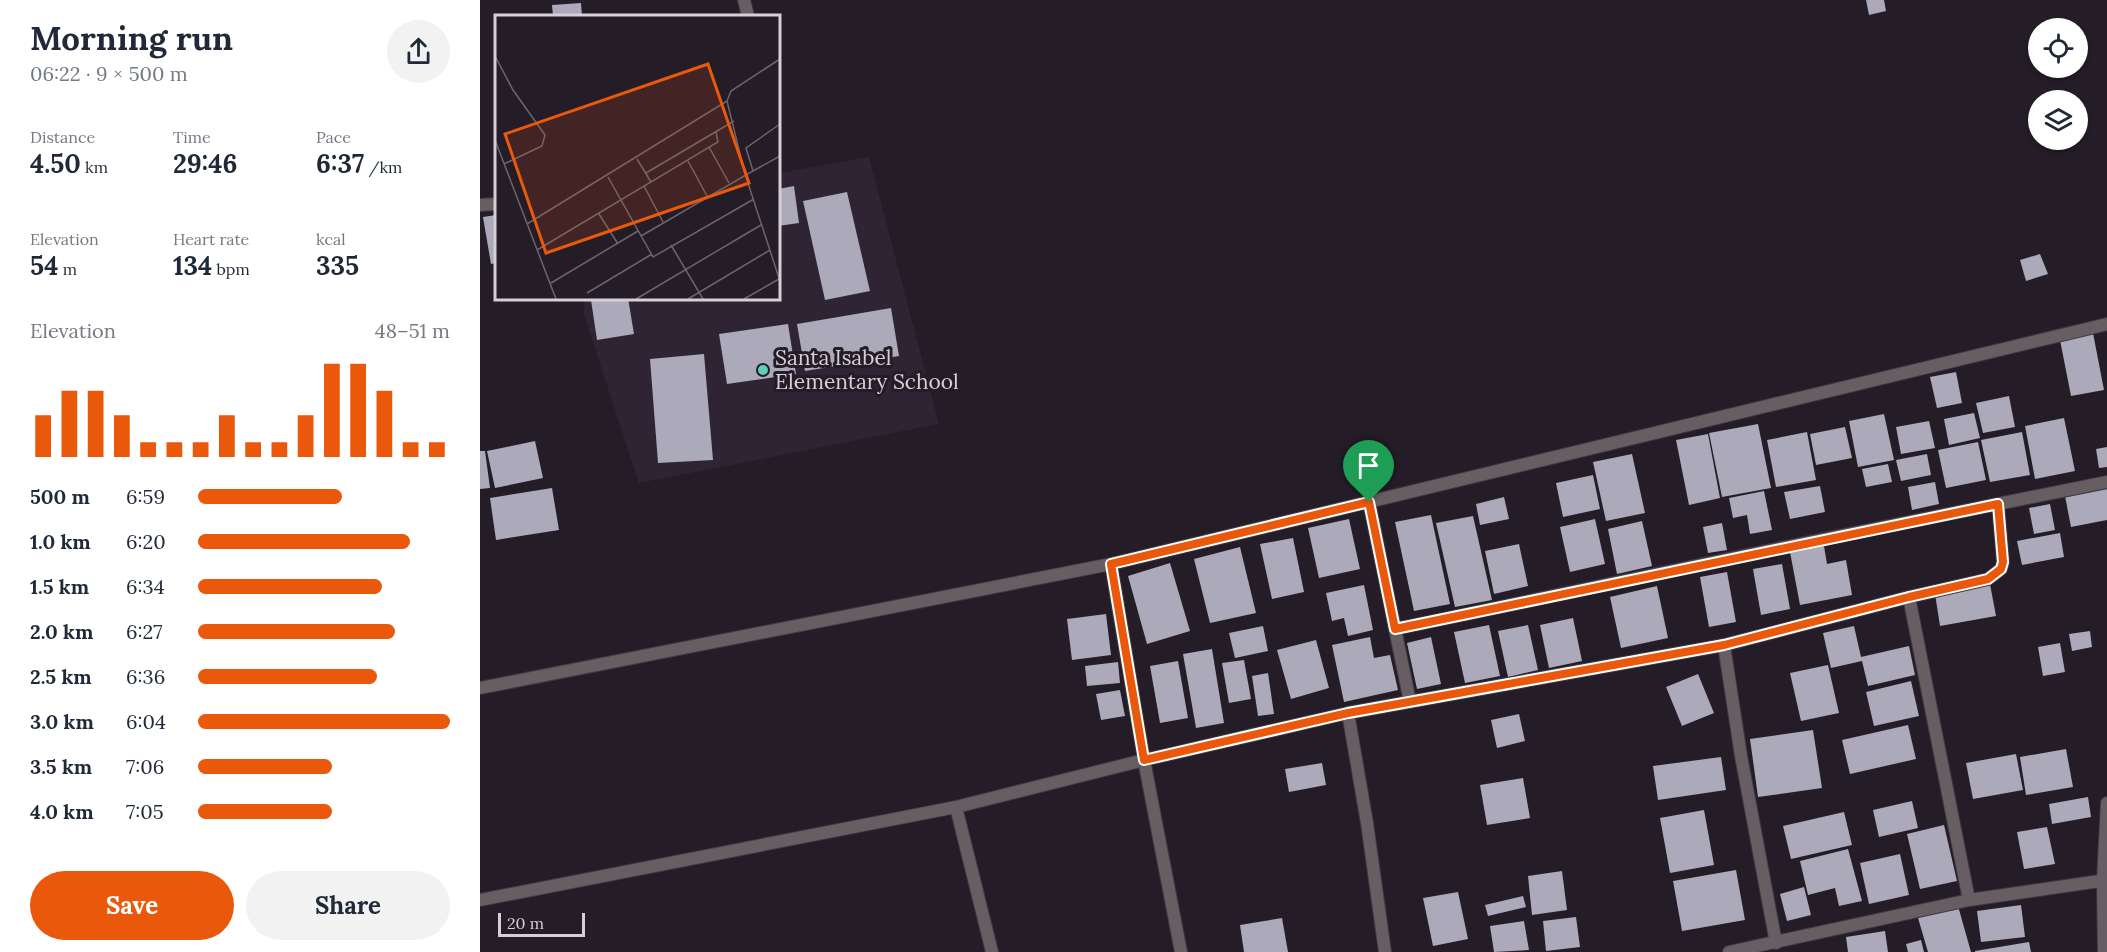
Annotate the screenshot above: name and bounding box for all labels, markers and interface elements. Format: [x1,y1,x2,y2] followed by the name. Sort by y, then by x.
[495,15,780,300] inset map
[30,17,233,59] text: Morning run
[2028,18,2088,150] map controls
[2028,18,2088,78] button: locate
[387,20,450,83] button: share
[30,61,188,86] text: 06:22 · 9 × 500 m
[2028,90,2088,150] button: layers
[30,127,95,147] text: Distance
[173,127,211,147] text: Time
[316,127,351,147] text: Pace
[30,147,81,180] text: 4.50
[173,147,238,180] text: 29:46
[316,147,364,180] text: 6:37
[81,157,108,177] text: km
[364,157,402,177] text: /km
[30,229,99,249] text: Elevation
[173,229,249,249] text: Heart rate
[316,229,346,249] text: kcal
[30,249,59,282] text: 54
[173,249,212,282] text: 134
[316,249,359,282] text: 335
[59,259,77,279] text: m
[212,259,250,279] text: bpm
[30,318,116,343] text: Elevation
[375,318,450,343] text: 48–51 m
[775,344,959,395] place label: Santa Isabel Elementary School
[756,363,770,377] marker: Santa Isabel Elementary School
[1343,440,1394,502] pin
[1352,449,1385,482] icon: arrive
[30,484,90,509] text: 500 m
[126,484,165,509] text: 6:59
[30,529,91,554] text: 1.0 km
[126,529,166,554] text: 6:20
[30,574,89,599] text: 1.5 km
[126,574,165,599] text: 6:34
[30,619,93,644] text: 2.0 km
[126,619,163,644] text: 6:27
[30,664,92,689] text: 2.5 km
[126,664,165,689] text: 6:36
[30,709,94,734] text: 3.0 km
[126,709,166,734] text: 6:04
[30,754,92,779] text: 3.5 km
[126,754,164,779] text: 7:06
[30,799,94,824] text: 4.0 km
[126,799,164,824] text: 7:05
[30,871,234,940] button: Save
[246,871,450,940] button: Share
[498,910,585,938] scale bar
[507,913,544,933] text: 20 m

